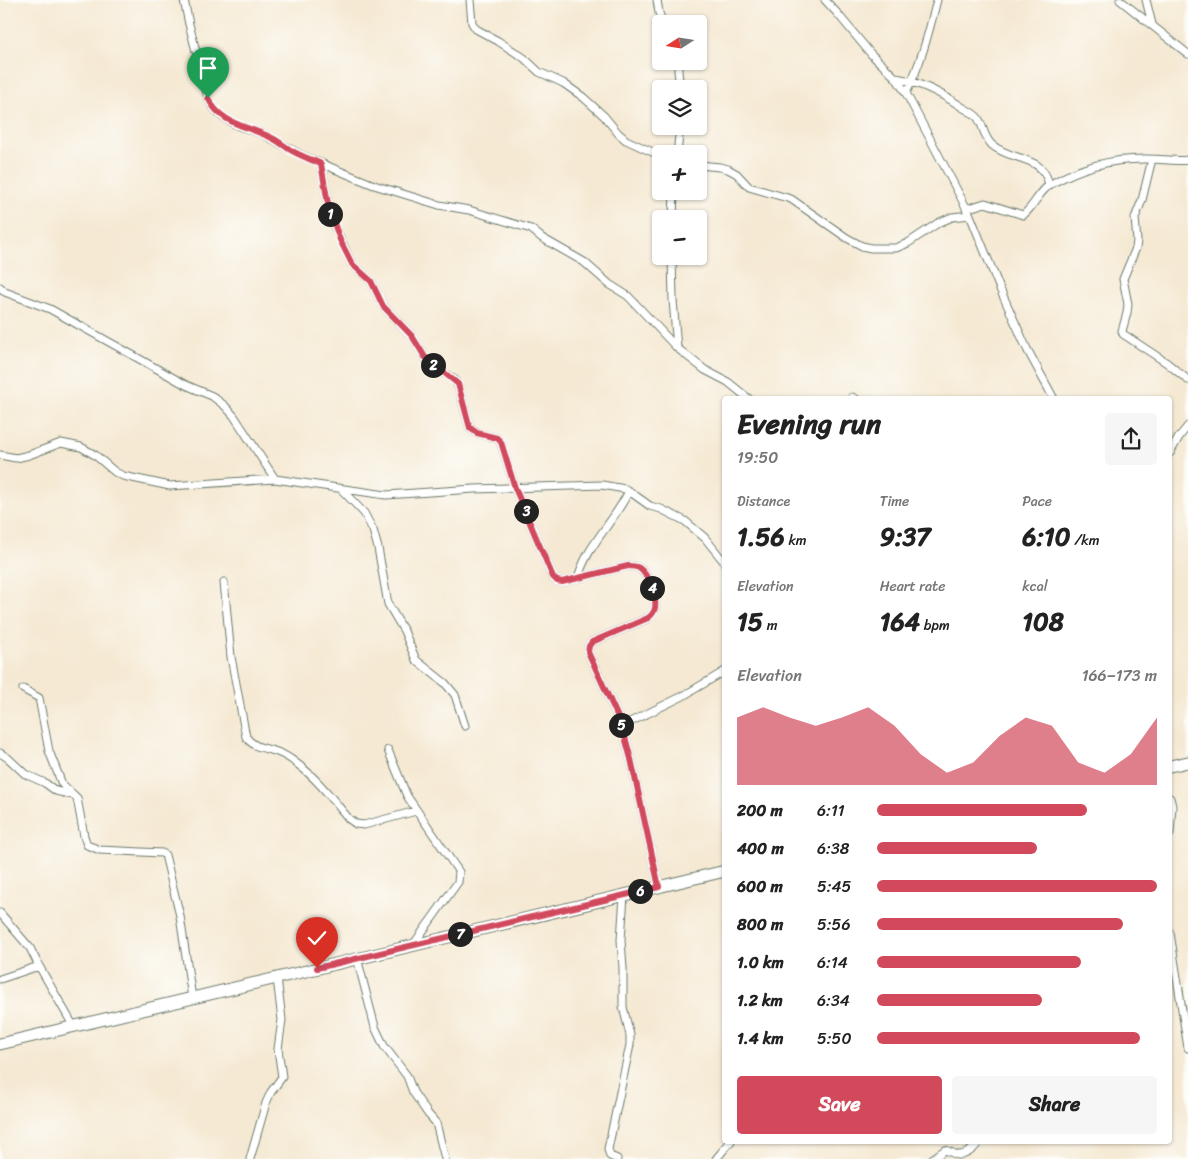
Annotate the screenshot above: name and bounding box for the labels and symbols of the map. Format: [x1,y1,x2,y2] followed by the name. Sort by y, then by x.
[652,15,708,70] north arrow
[187,47,229,98] pin
[318,202,342,226] pin: 1
[420,352,446,378] pin: 2
[514,498,538,524] pin: 3
[640,576,664,600] pin: 4
[608,712,634,738] pin: 5
[628,878,652,904] pin: 6
[296,917,338,968] pin
[448,922,472,946] pin: 7

